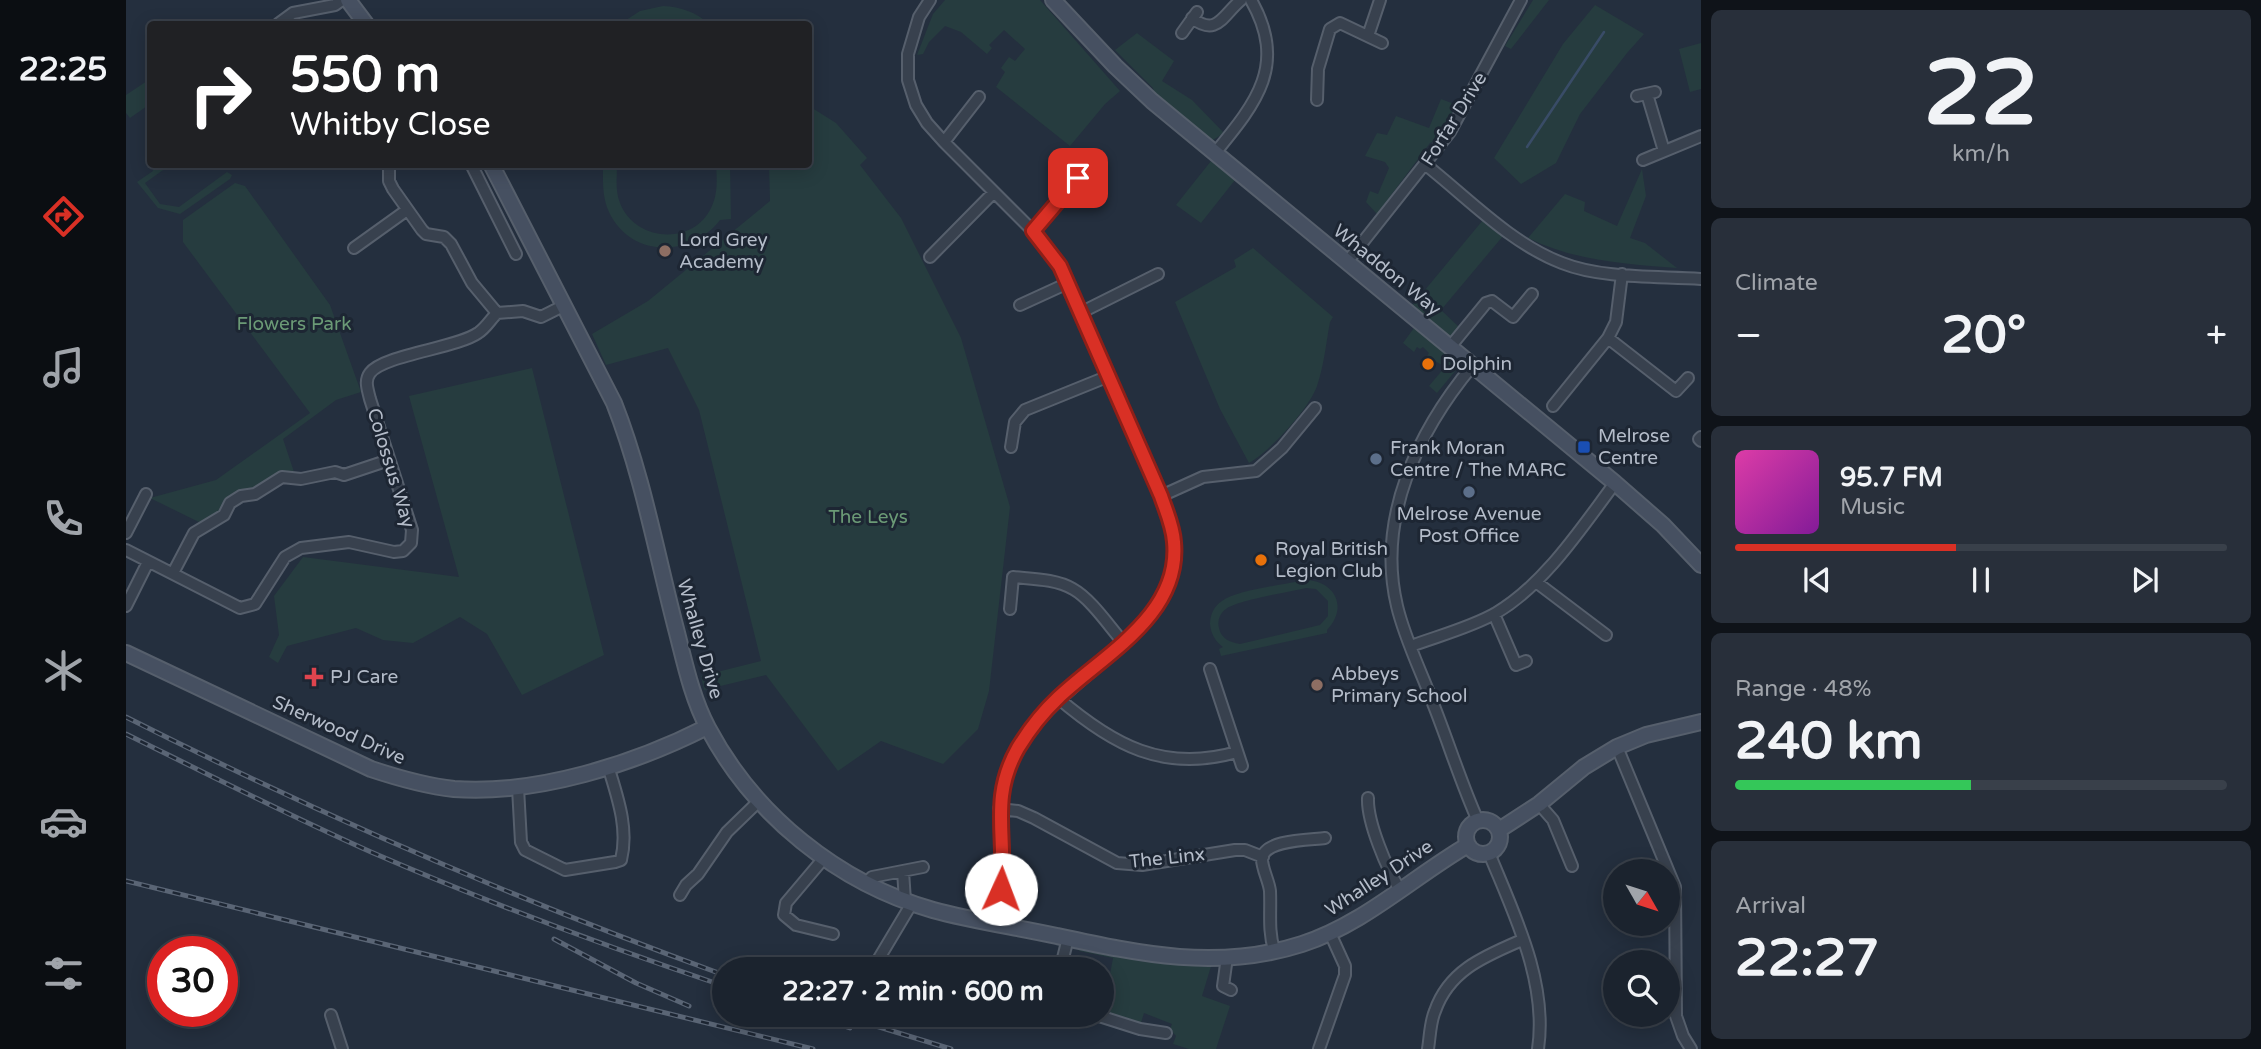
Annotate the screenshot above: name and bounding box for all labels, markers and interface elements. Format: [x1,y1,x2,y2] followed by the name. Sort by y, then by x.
[1924,39,2038,149] text: 22
[290,46,440,105] text: 550 m
[175,49,266,140] icon: right
[19,51,107,89] text: 22:25
[1417,68,1491,170] street label: Forfar Drive
[290,106,491,144] text: Whitby Close
[1952,140,2010,168] text: km/h
[1048,148,1108,208] pin
[1059,159,1097,197] icon: arrive
[39,192,88,241] icon: directions
[1329,220,1445,320] street label: Whaddon Way
[679,229,768,273] place label: Lord Grey Academy
[657,243,673,259] marker: Lord Grey Academy
[1735,269,1818,297] text: Climate
[1941,304,2026,367] text: 20°
[236,313,352,335] park label: Flowers Park
[1735,313,1762,359] text: −
[2206,313,2227,359] text: +
[39,343,88,392] icon: music
[1442,353,1512,375] place label: Dolphin
[1420,356,1436,372] marker: Dolphin
[362,406,420,530] street label: Colossus Way
[1598,425,1670,469] place label: Melrose Centre
[1390,437,1566,481] place label: Frank Moran Centre / The MARC
[1576,439,1592,455] marker: Melrose Centre
[1368,451,1384,467] marker: Frank Moran Centre / The MARC
[1840,462,1943,493] text: 95.7 FM
[1461,484,1477,500] marker: Melrose Avenue Post Office
[1840,493,1905,521] text: Music
[39,494,88,543] icon: phone
[1397,503,1541,547] place label: Melrose Avenue Post Office
[828,506,908,528] park label: The Leys
[1275,538,1388,582] place label: Royal British Legion Club
[1253,552,1269,568] marker: Royal British Legion Club
[1798,561,1836,599] icon: previous
[1962,561,2000,599] icon: pause
[2126,561,2164,599] icon: next
[672,577,728,701] street label: Whalley Drive
[39,646,88,695] icon: climate
[1331,663,1467,707] place label: Abbeys Primary School
[330,666,398,688] place label: PJ Care
[304,667,324,687] marker: PJ Care
[1735,675,1871,703] text: Range · 48%
[1309,677,1325,693] marker: Abbeys Primary School
[269,691,409,769] street label: Sherwood Drive
[1735,710,1923,773] text: 240 km
[39,797,88,846] icon: car
[1321,835,1437,921] street label: Whalley Drive
[1128,843,1206,873] street label: The Linx
[964,852,1038,926] position arrow
[1603,859,1680,936] north arrow
[1603,859,1680,1027] map controls
[1735,892,1806,920] text: Arrival
[1735,927,1879,990] text: 22:27
[147,936,238,1027] speed limit sign: 30
[39,949,88,998] icon: filters
[1603,950,1680,1027] button: search
[782,976,1044,1007] text: 22:27 · 2 min · 600 m

